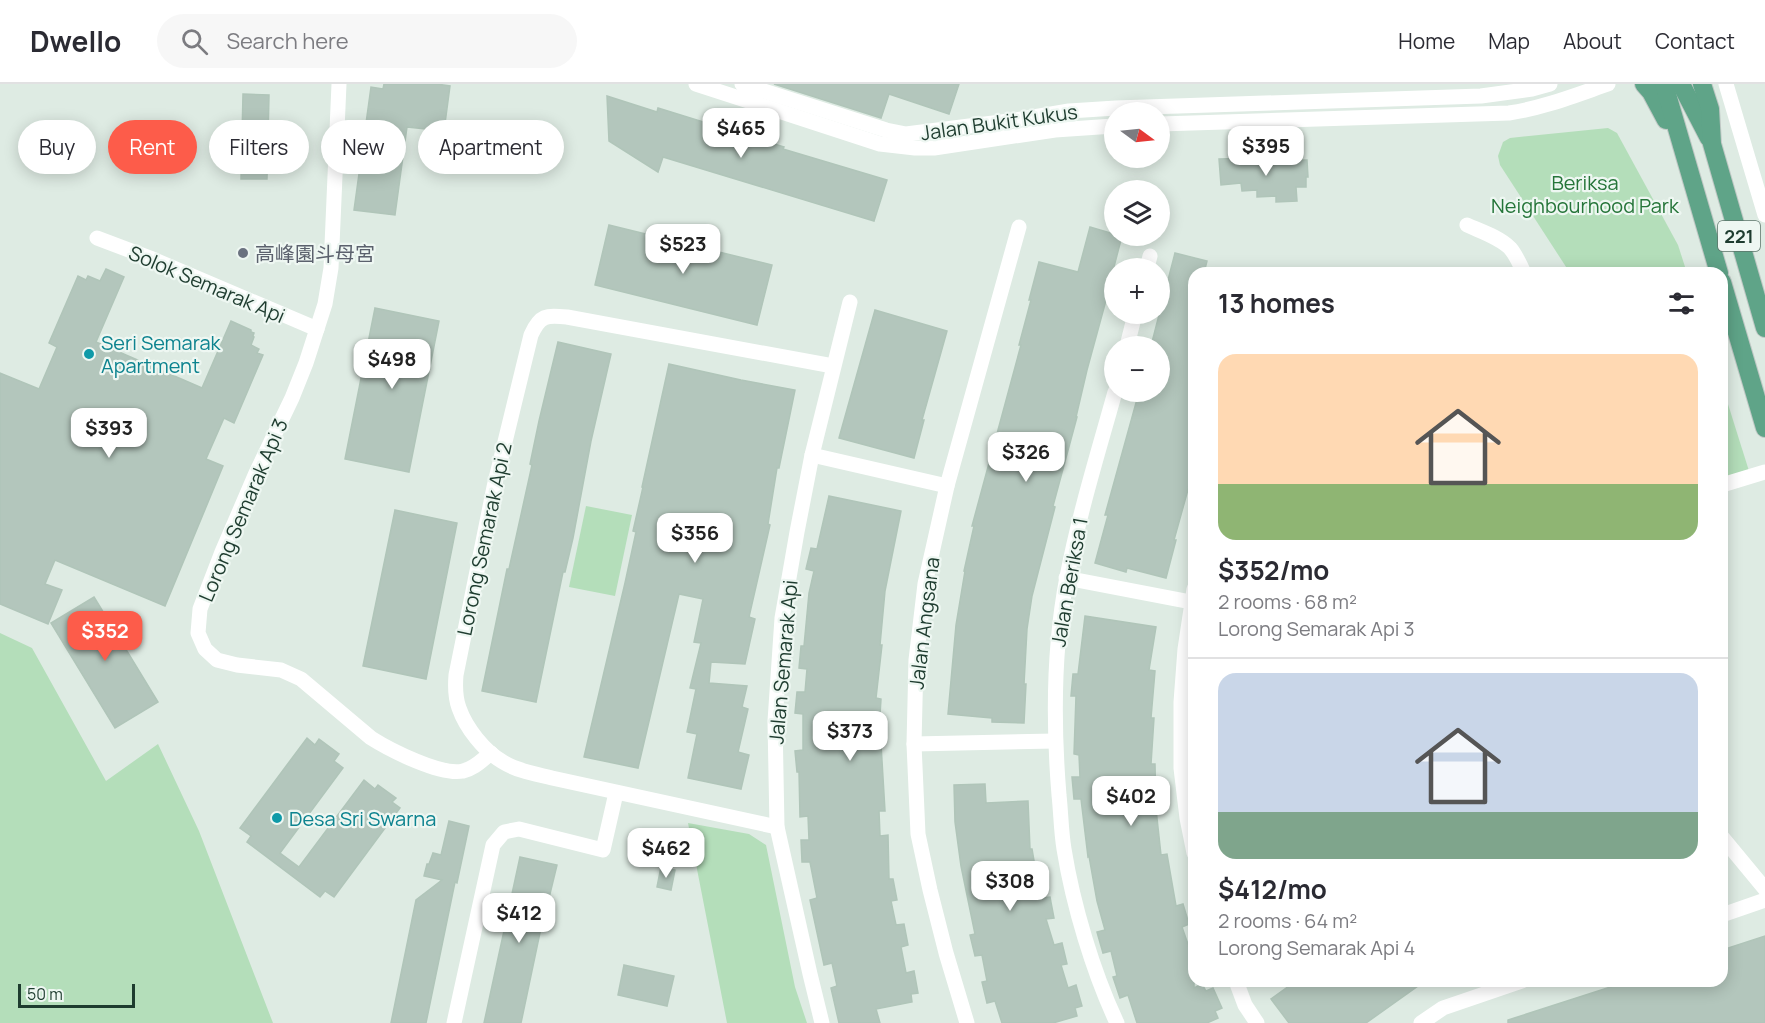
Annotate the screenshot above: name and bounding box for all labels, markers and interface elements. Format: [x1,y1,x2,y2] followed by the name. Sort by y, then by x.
[157,14,577,68] search box
[30,22,121,60] text: Dwello
[178,25,211,58] icon: search
[226,26,349,56] text: Search here
[1398,27,1455,55] text: Home
[1488,27,1530,55] text: Map
[1563,27,1622,55] text: About
[1655,27,1735,55] text: Contact
[919,98,1079,146] street label: Jalan Bukit Kukus
[1104,102,1170,168] north arrow
[1104,102,1170,402] map controls
[705,108,777,159] pin: $465
[717,114,765,141] text: $465
[18,120,96,174] chip: Buy
[108,120,197,174] chip: Rent
[209,120,309,174] chip: Filters
[321,120,406,174] chip: New
[418,120,564,174] chip: Apartment
[1230,126,1302,177] pin: $395
[1242,132,1290,159] text: $395
[1491,169,1680,219] park label: Beriksa Neighbourhood Park
[1104,180,1170,246] button: layers
[1718,221,1760,251] road number: 221
[647,224,719,275] pin: $523
[659,230,707,257] text: $523
[125,239,289,329] street label: Solok Semarak Api
[255,240,375,267] place label: 高峰園斗母宮
[236,246,250,260] marker: 高峰園斗母宮
[1104,258,1170,324] button: +
[1218,285,1335,321] text: 13 homes
[1665,287,1698,320] icon: filters
[101,329,222,379] place label: Seri Semarak Apartment
[1104,336,1170,402] button: −
[356,339,428,390] pin: $498
[368,345,416,372] text: $498
[82,347,96,361] marker: Seri Semarak Apartment
[1404,393,1512,501] icon: home
[73,408,145,459] pin: $393
[85,414,133,441] text: $393
[192,414,294,606] street label: Lorong Semarak Api 3
[990,432,1062,483] pin: $326
[1002,438,1050,465] text: $326
[450,440,518,638] street label: Lorong Semarak Api 2
[659,513,731,564] pin: $356
[1044,515,1094,649] street label: Jalan Beriksa 1
[671,519,719,546] text: $356
[1218,552,1329,588] text: $352/mo
[902,555,946,691] street label: Jalan Angsana
[762,579,804,745] street label: Jalan Semarak Api
[1218,588,1357,615] text: 2 rooms · 68 m²
[69,611,141,662] pin: $352
[1218,615,1414,642] text: Lorong Semarak Api 3
[81,617,129,644] text: $352
[814,711,886,762] pin: $373
[1404,712,1512,820] icon: home
[827,717,873,744] text: $373
[1095,776,1167,827] pin: $402
[1106,782,1156,809] text: $402
[289,805,436,832] place label: Desa Sri Swarna
[270,811,284,825] marker: Desa Sri Swarna
[630,828,702,879] pin: $462
[641,834,691,861] text: $462
[974,861,1046,912] pin: $308
[985,867,1035,894] text: $308
[1218,871,1327,907] text: $412/mo
[483,893,555,944] pin: $412
[496,899,542,926] text: $412
[1218,907,1357,934] text: 2 rooms · 64 m²
[1218,934,1415,961] text: Lorong Semarak Api 4
[18,981,135,1008] scale bar
[27,983,63,1005] text: 50 m

